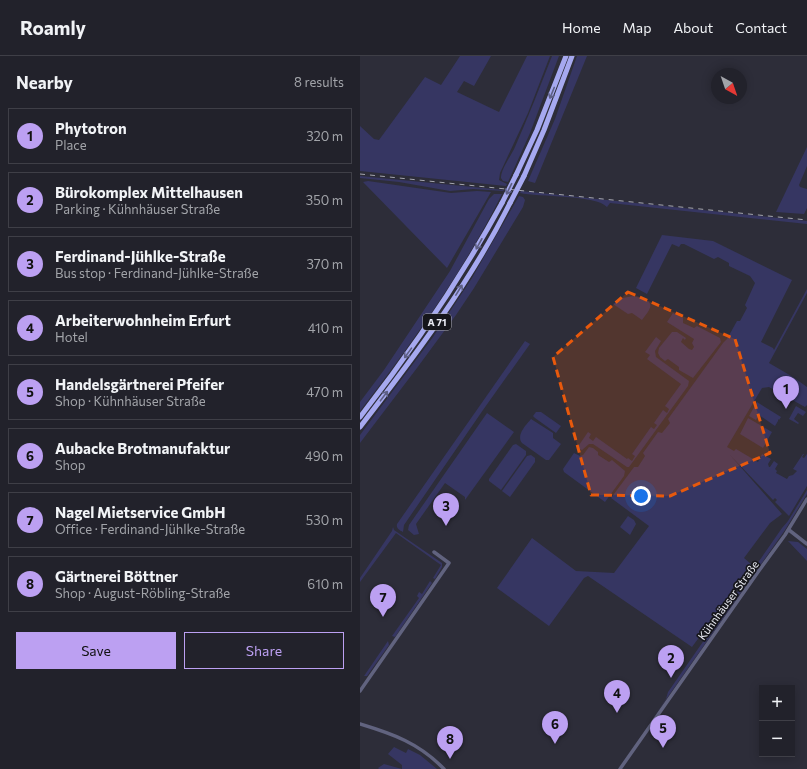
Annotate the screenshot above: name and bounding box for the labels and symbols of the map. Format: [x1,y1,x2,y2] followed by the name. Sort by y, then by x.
[711,68,747,104] north arrow
[548,86,556,98] one-way arrow
[505,183,512,195] one-way arrow
[474,238,482,250] one-way arrow
[455,284,463,296] one-way arrow
[423,314,451,330] road number: A 71
[404,348,412,359] one-way arrow
[773,376,799,409] pin: 1
[380,391,388,402] one-way arrow
[631,486,651,506] your location
[433,493,459,526] pin: 3
[695,558,761,642] street label: Kühnhäuser Straße
[370,584,396,617] pin: 7
[658,645,684,678] pin: 2
[604,680,630,713] pin: 4
[542,711,568,744] pin: 6
[650,715,676,748] pin: 5
[437,726,463,759] pin: 8

